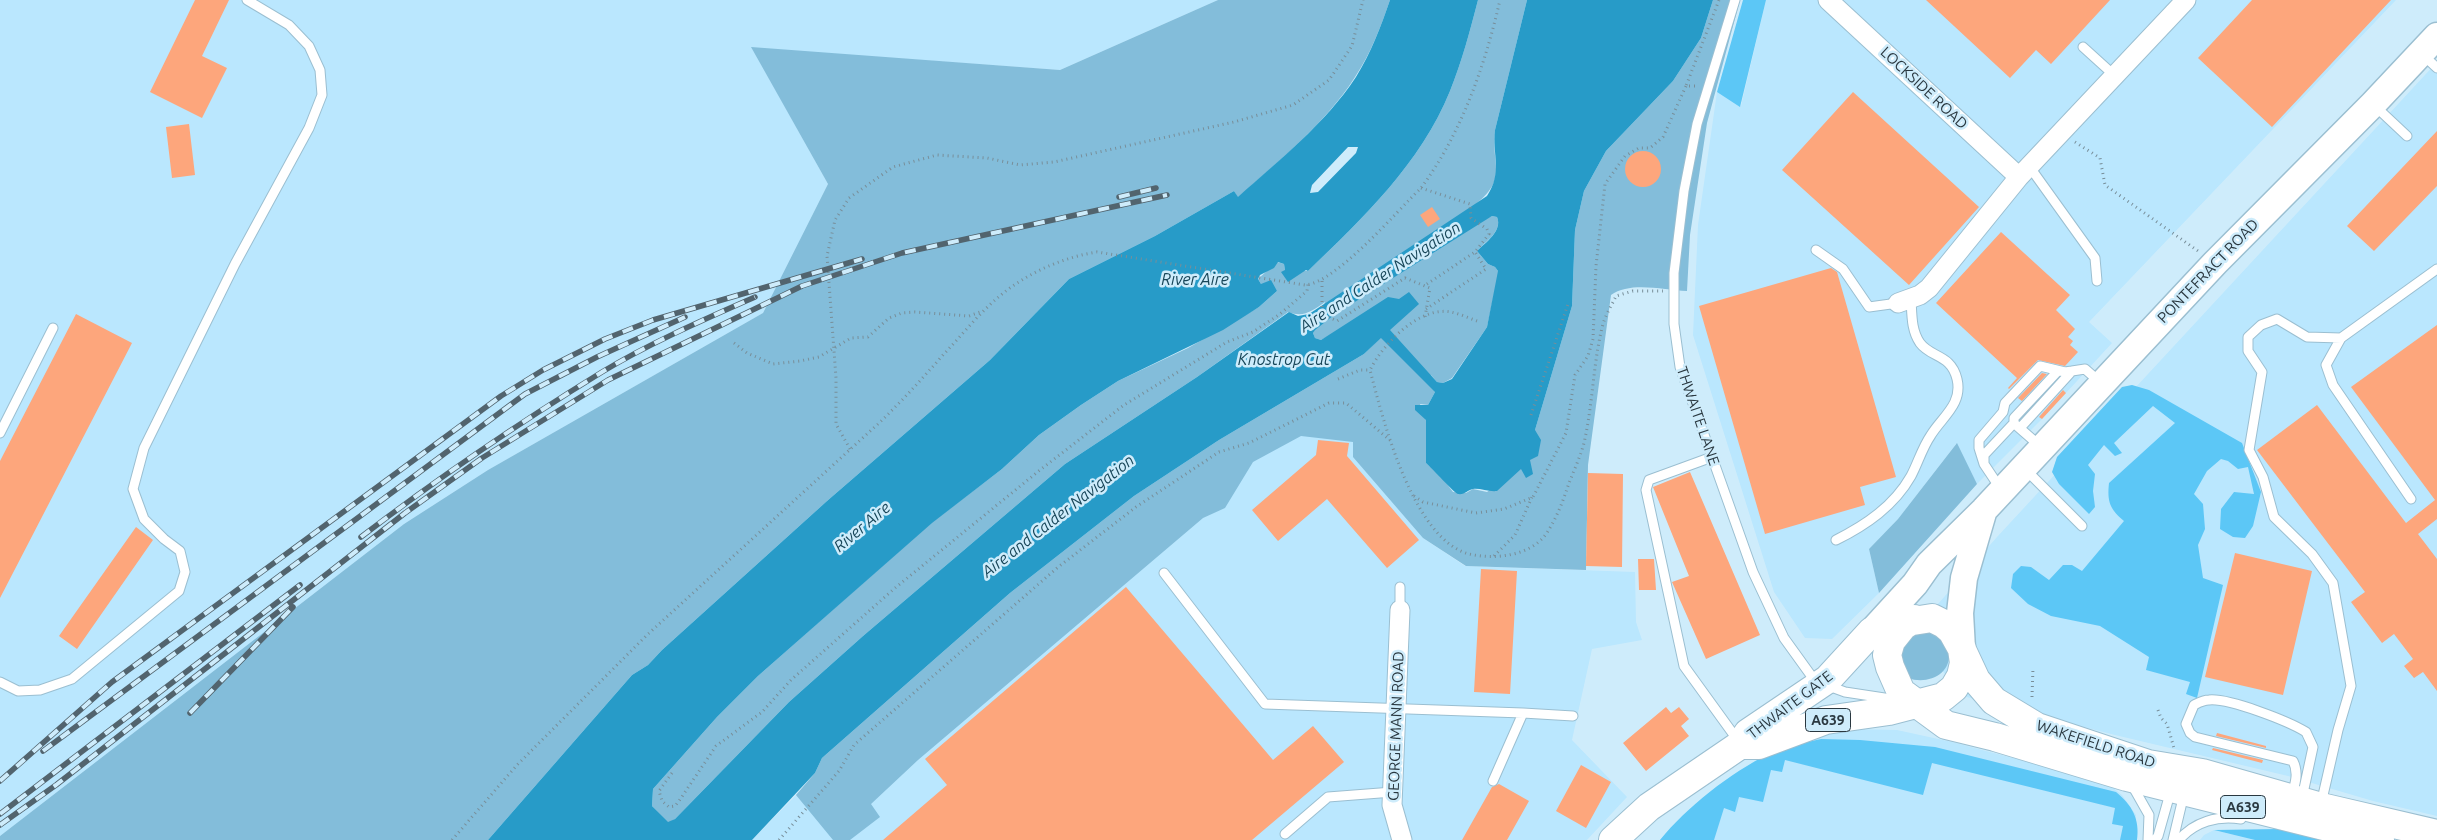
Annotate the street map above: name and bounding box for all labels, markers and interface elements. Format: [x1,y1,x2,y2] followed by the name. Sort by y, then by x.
[1877,43,1971,133] street label: LOCKSIDE ROAD
[2154,215,2262,327] street label: PONTEFRACT ROAD
[1296,218,1464,336] water label: Aire and Calder Navigation
[1161,270,1229,290] water label: River Aire
[1238,350,1330,370] water label: Knostrop Cut
[1673,364,1723,468] street label: THWAITE LANE
[978,451,1138,581] water label: Aire and Calder Navigation
[830,498,894,556] water label: River Aire
[1384,651,1408,801] street label: GEORGE MANN ROAD
[1744,667,1836,743] street label: THWAITE GATE
[1806,708,1850,732] road number: A639
[2034,716,2158,772] street label: WAKEFIELD ROAD
[2220,796,2266,819] road number: A639

